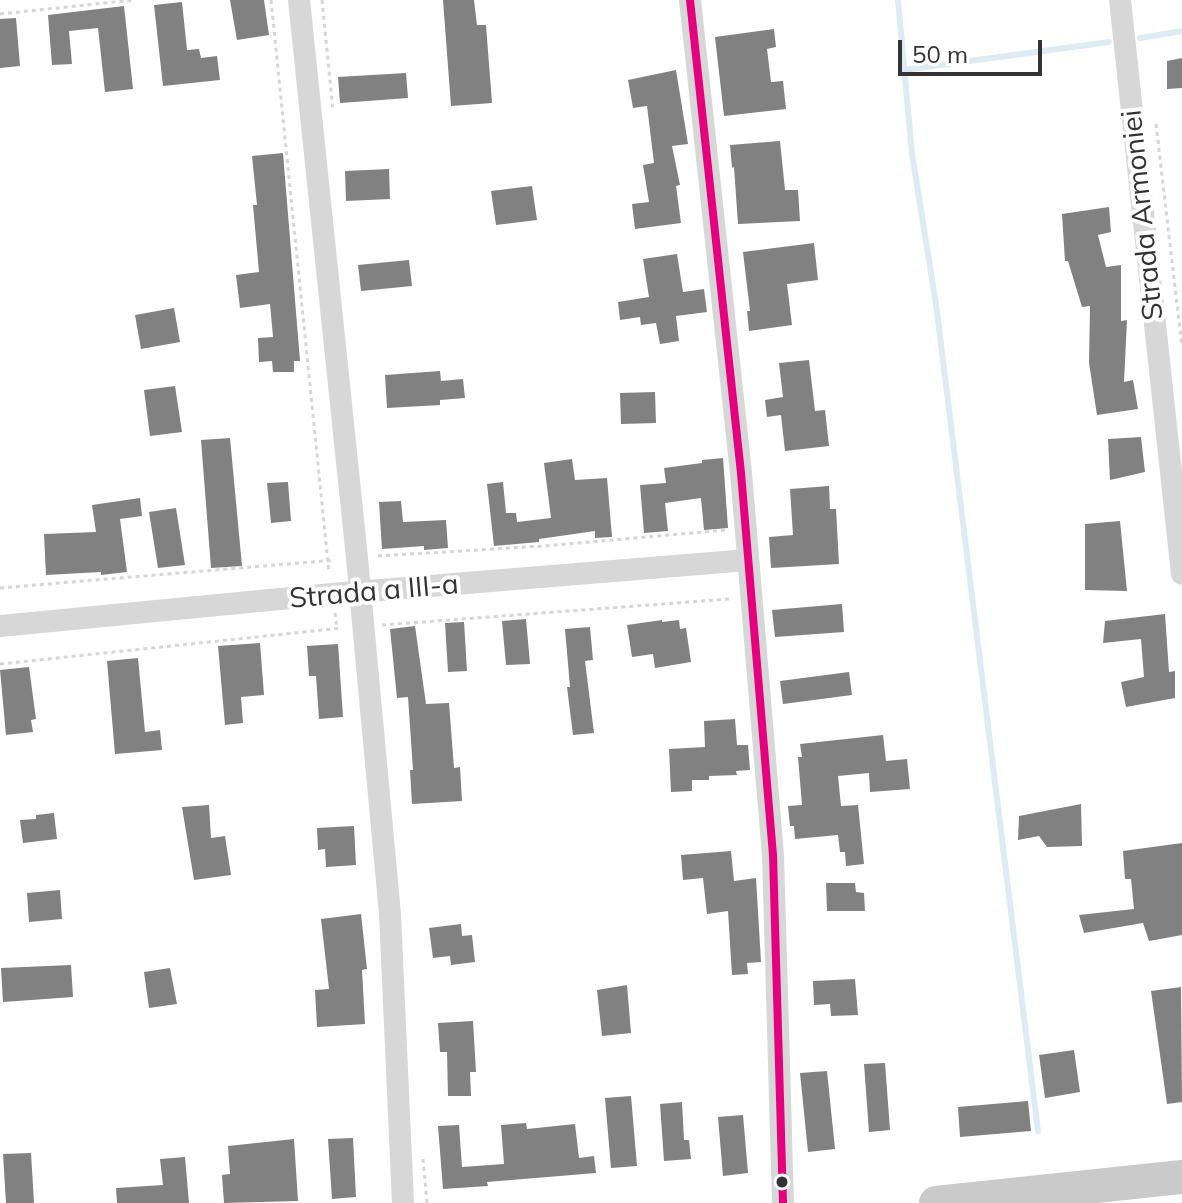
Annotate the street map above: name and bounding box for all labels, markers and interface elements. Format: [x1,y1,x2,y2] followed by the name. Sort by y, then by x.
[902,24,1046,74] scale bar
[912,39,968,69] text: 50 m
[1115,108,1171,322] street label: Strada Armoniei
[288,568,460,616] street label: Strada a III-a
[774,1174,790,1190] unlabelled marker

